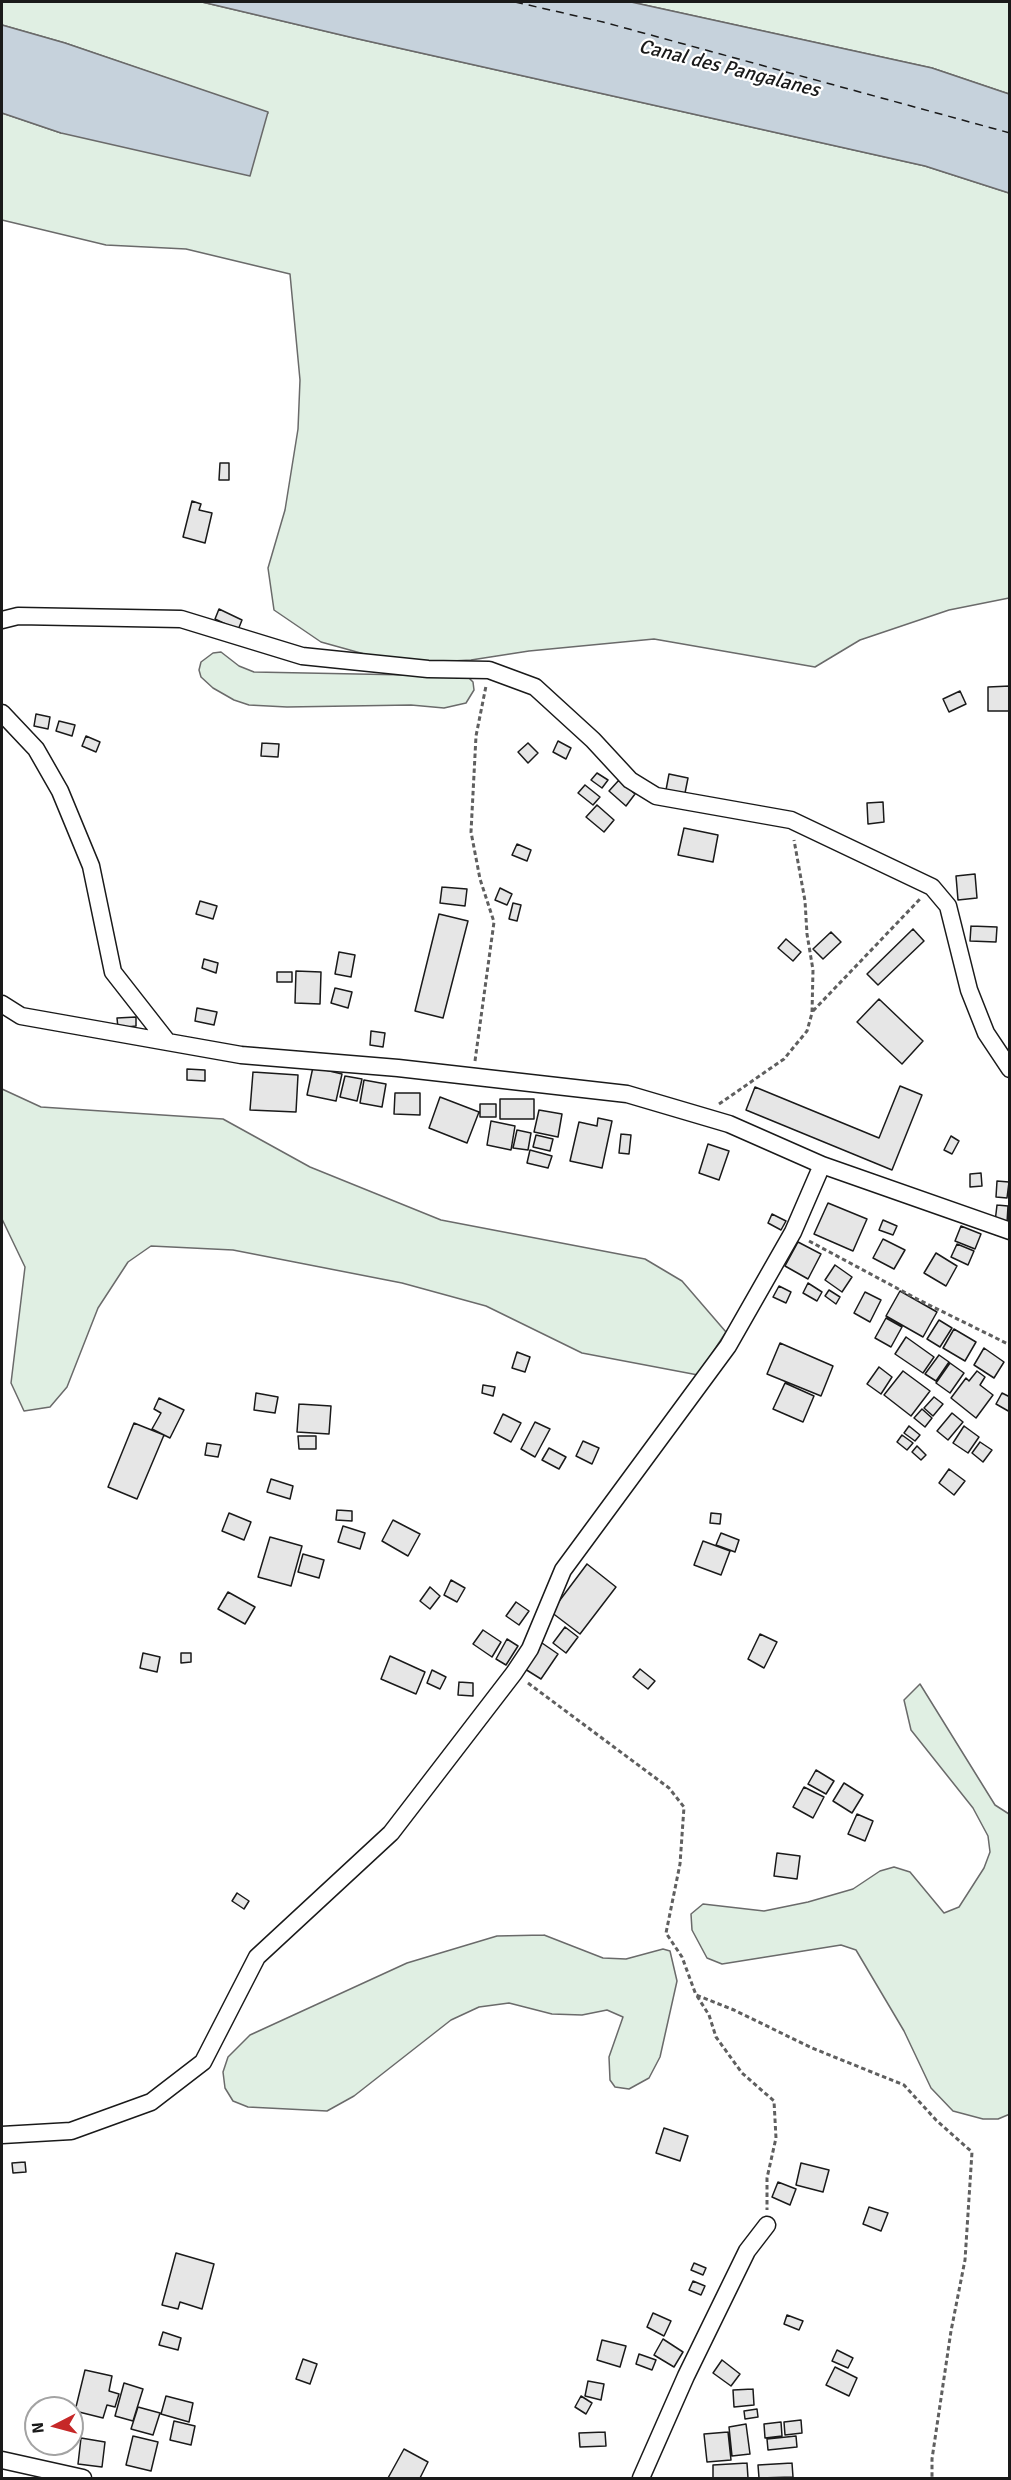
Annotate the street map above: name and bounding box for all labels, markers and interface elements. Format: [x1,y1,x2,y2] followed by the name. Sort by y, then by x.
[636,35,822,103] water label: Canal des Pangalanes
[24,2396,84,2456] north arrow
[28,2421,49,2434] text: N

